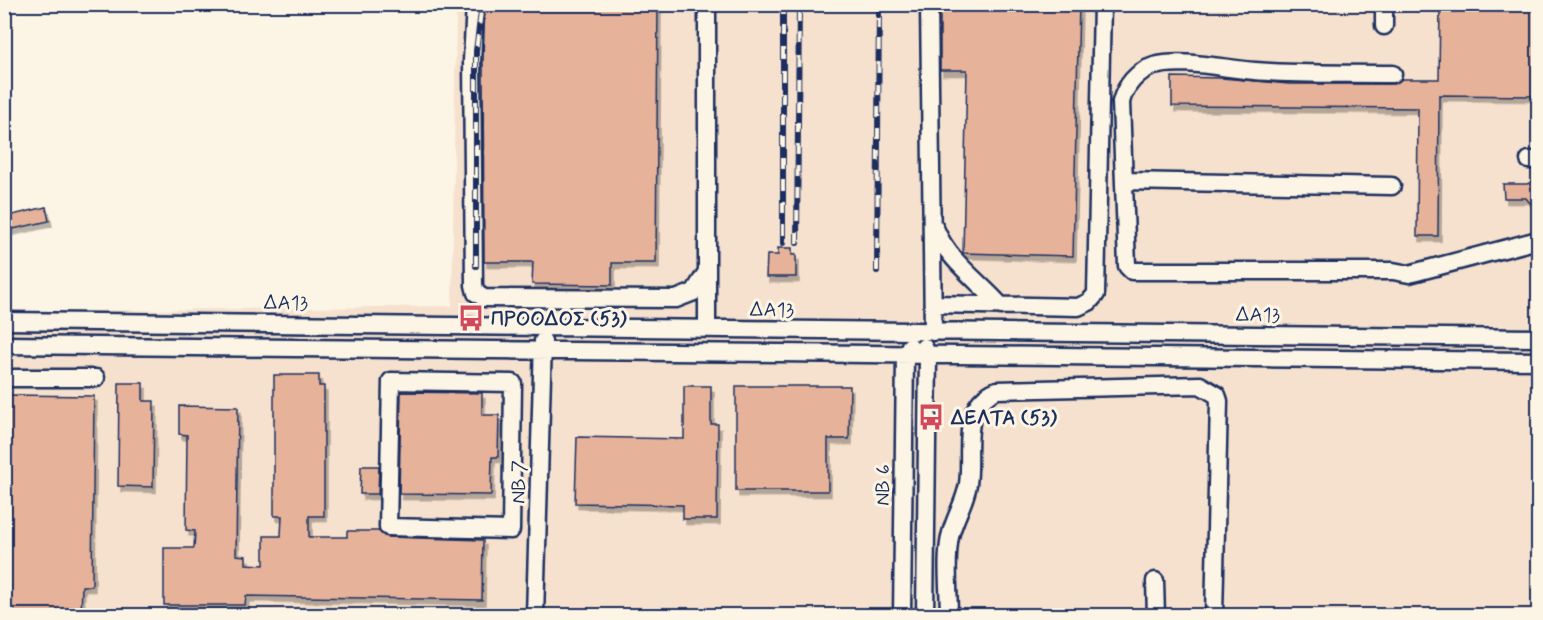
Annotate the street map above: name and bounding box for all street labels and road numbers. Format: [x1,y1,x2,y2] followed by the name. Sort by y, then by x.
[264,290,308,317] street label: ΔΑ13
[750,297,794,324] street label: ΔΑ13
[1236,302,1280,329] street label: ΔΑ13
[506,460,533,504] street label: ΝΒ 7
[870,464,897,506] street label: ΝΒ 6

